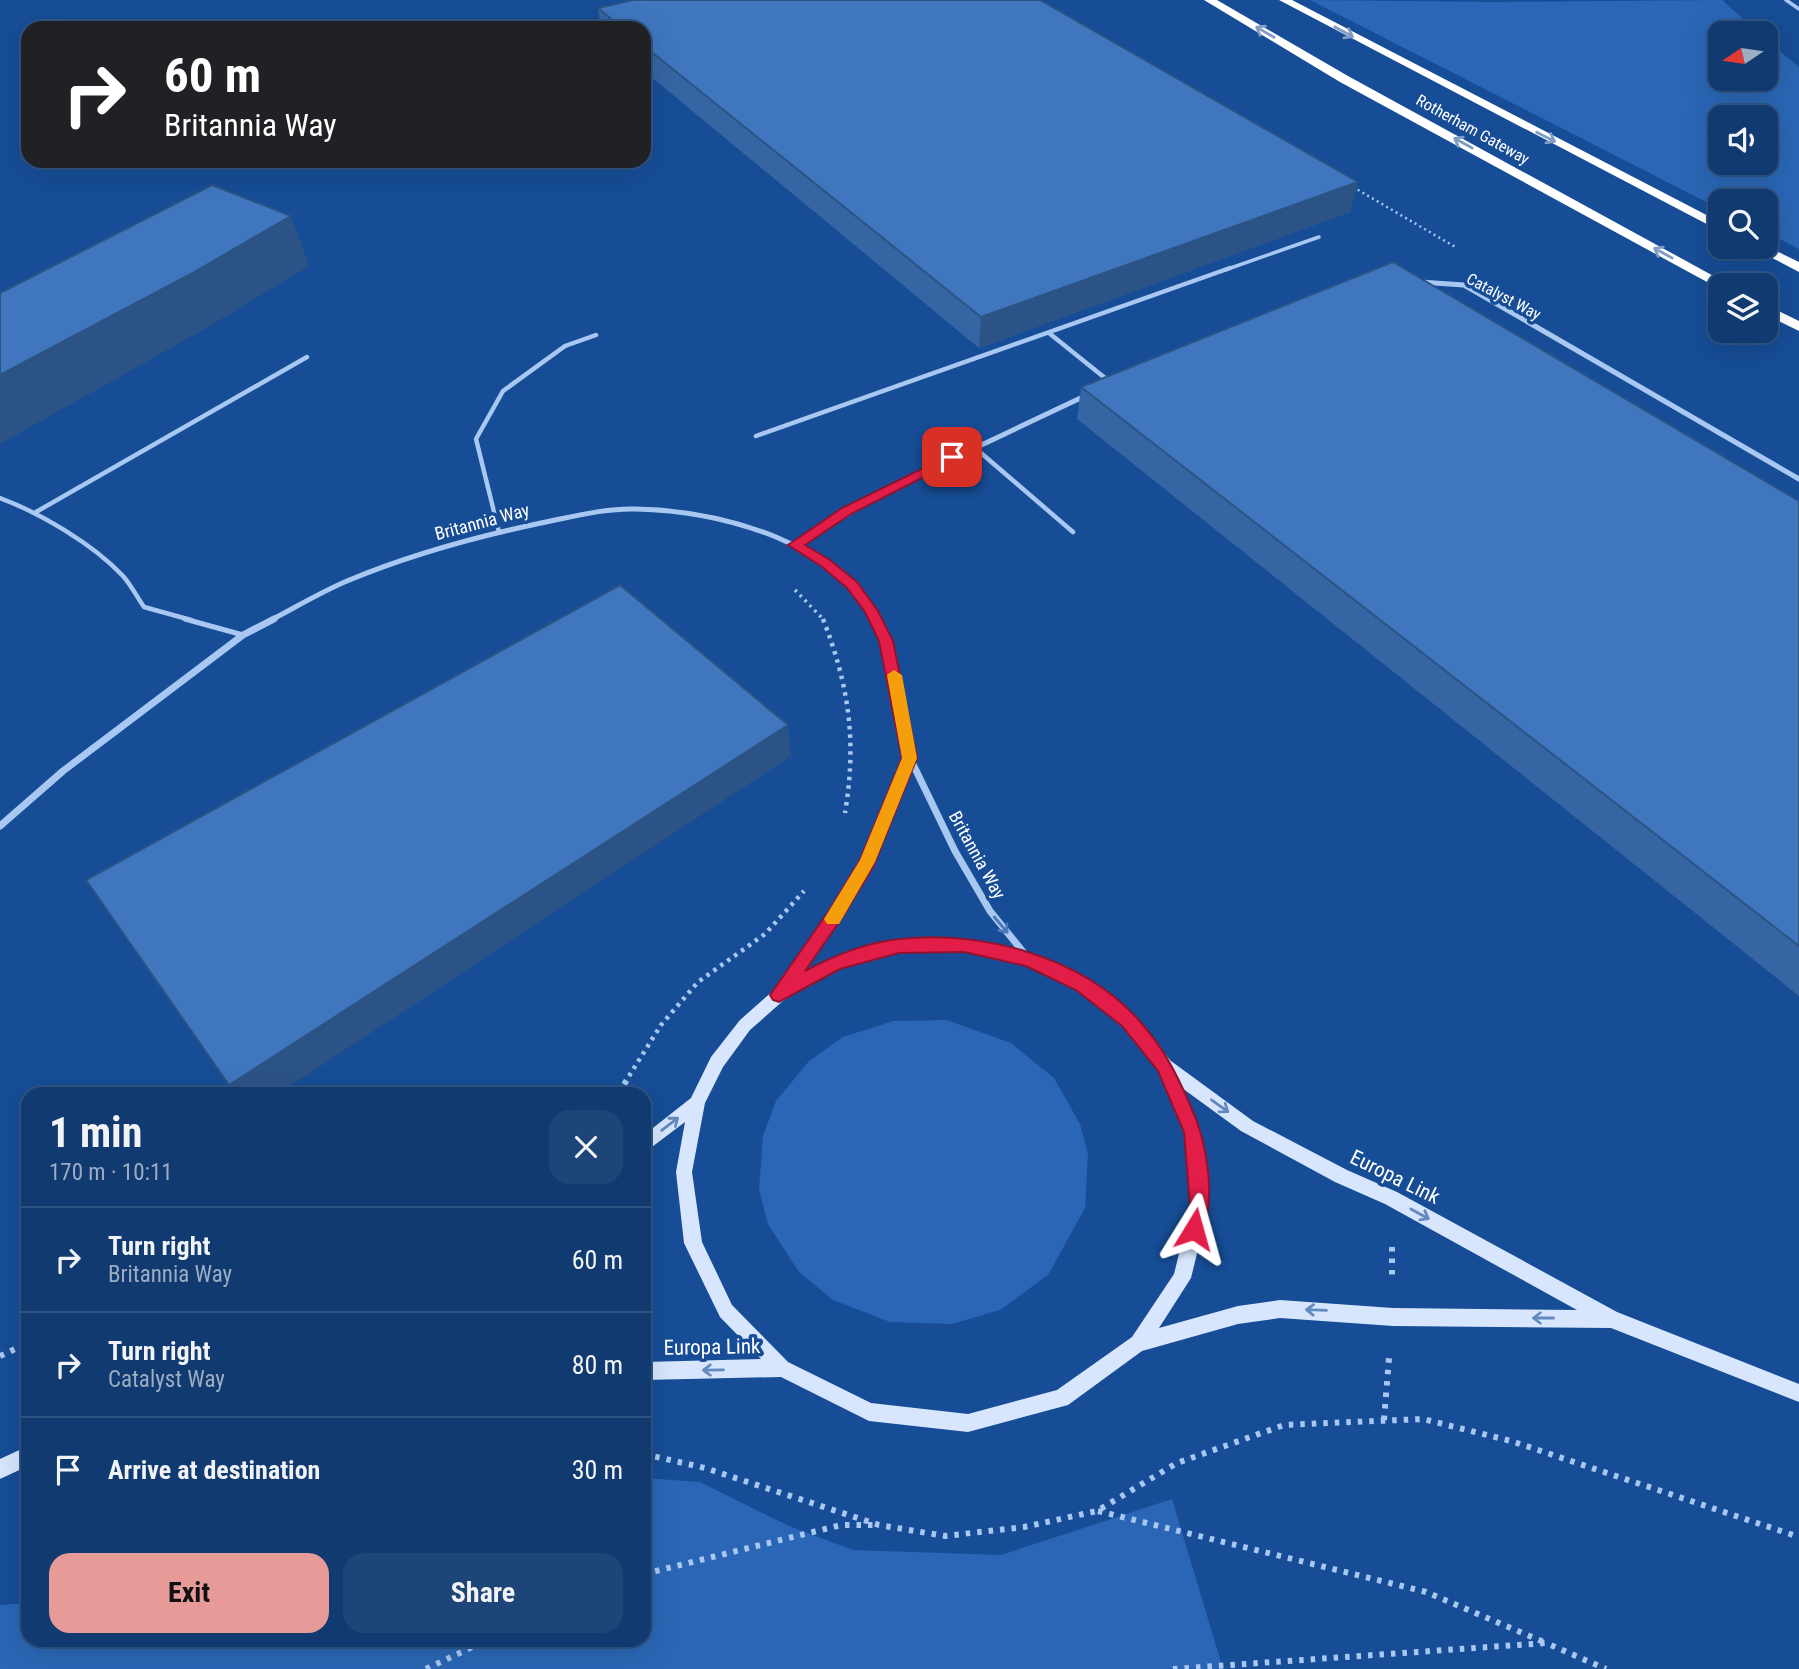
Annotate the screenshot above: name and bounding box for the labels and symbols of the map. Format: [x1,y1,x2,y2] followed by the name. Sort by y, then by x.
[1708,21,1778,91] north arrow
[1255,25,1275,39] one-way arrow
[1333,26,1354,40] one-way arrow
[1413,90,1533,169] street label: Rotherham Gateway
[1535,131,1556,145] one-way arrow
[1453,136,1474,150] one-way arrow
[1653,245,1673,259] one-way arrow
[1463,269,1544,324] street label: Catalyst Way
[922,427,982,487] pin
[432,499,532,544] street label: Britannia Way
[945,807,1010,903] street label: Britannia Way
[993,916,1009,934] one-way arrow
[1210,1099,1229,1114] one-way arrow
[661,1116,679,1131] one-way arrow
[1346,1145,1444,1209] street label: Europa Link
[1157,1192,1231,1266] position arrow
[1409,1208,1430,1221] one-way arrow
[1305,1304,1328,1317] one-way arrow
[1532,1312,1555,1325] one-way arrow
[663,1334,761,1360] street label: Europa Link
[702,1363,725,1376] one-way arrow

